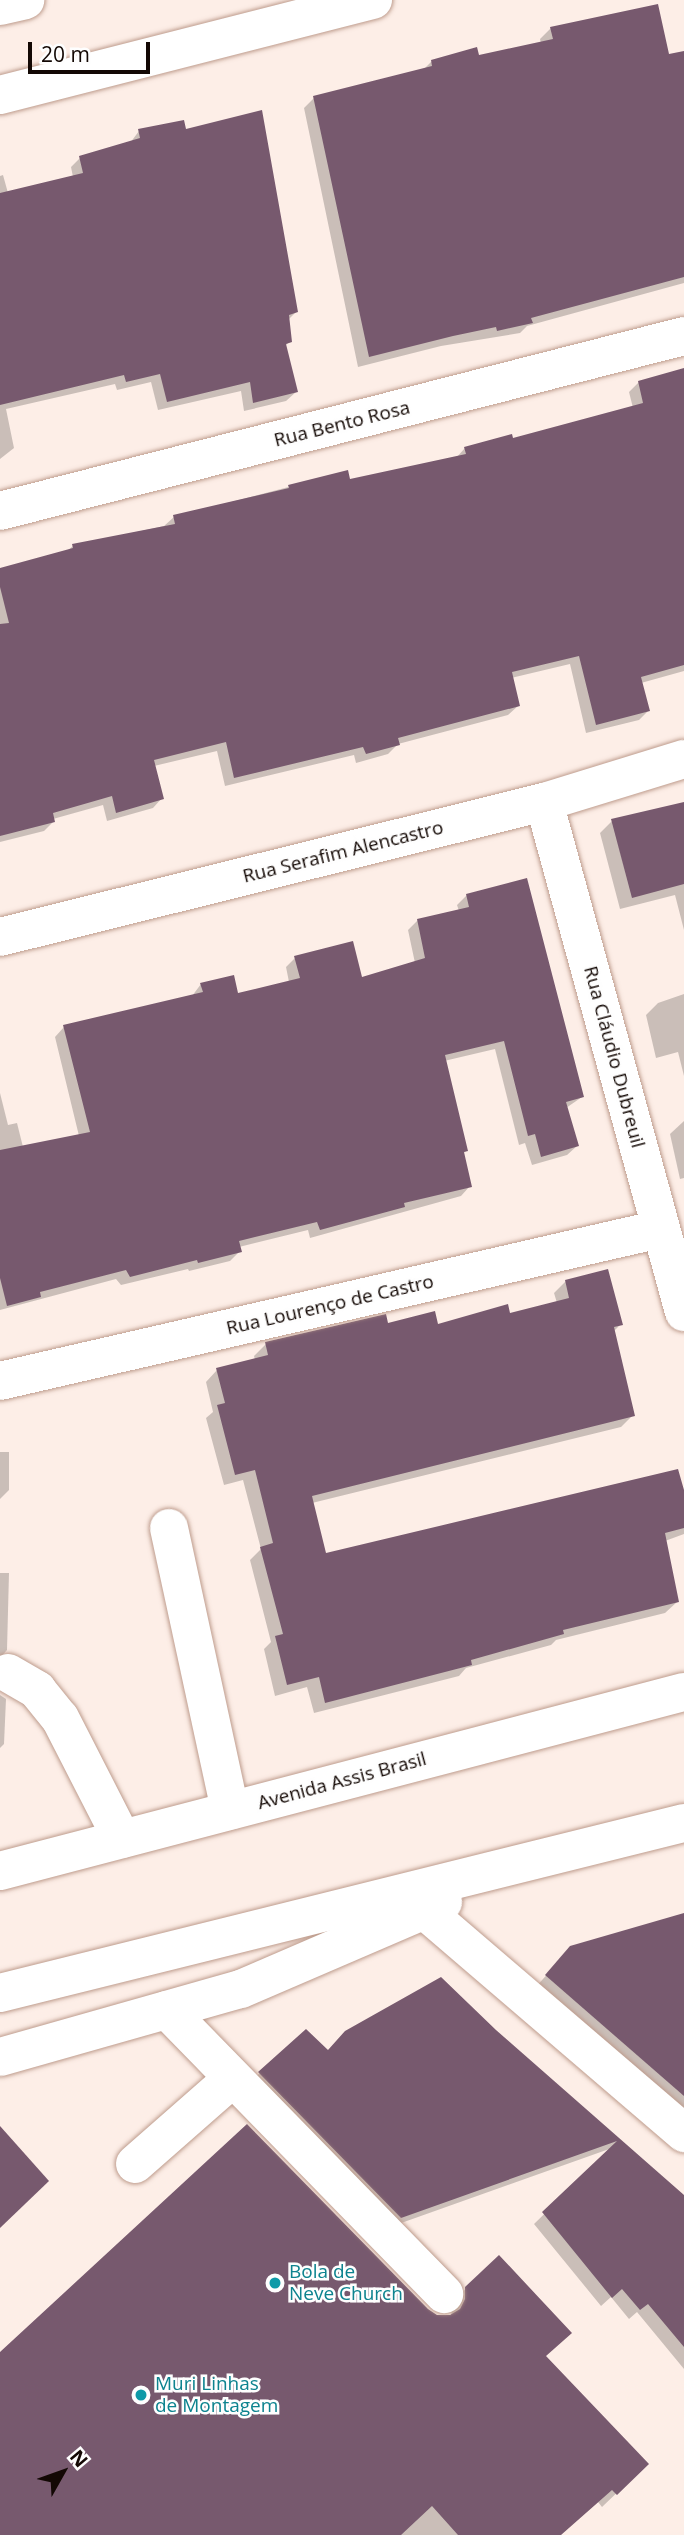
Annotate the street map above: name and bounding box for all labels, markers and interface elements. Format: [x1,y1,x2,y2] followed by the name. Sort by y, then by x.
[32,28,154,72] scale bar
[41,40,90,68] text: 20 m
[272,396,412,452] street label: Rua Bento Rosa
[240,816,446,888] street label: Rua Serafim Alencastro
[579,964,649,1150] street label: Rua Cláudio Dubreuil
[224,1270,436,1340] street label: Rua Lourenço de Castro
[255,1747,429,1815] street label: Avenida Assis Brasil
[289,2261,403,2305] place label: Bola de Neve Church
[267,2275,283,2291] marker: Bola de Neve Church
[155,2373,278,2417] place label: Muri Linhas de Montagem
[133,2387,149,2403] marker: Muri Linhas de Montagem
[28,2437,98,2507] north arrow
[64,2444,94,2473] text: N

